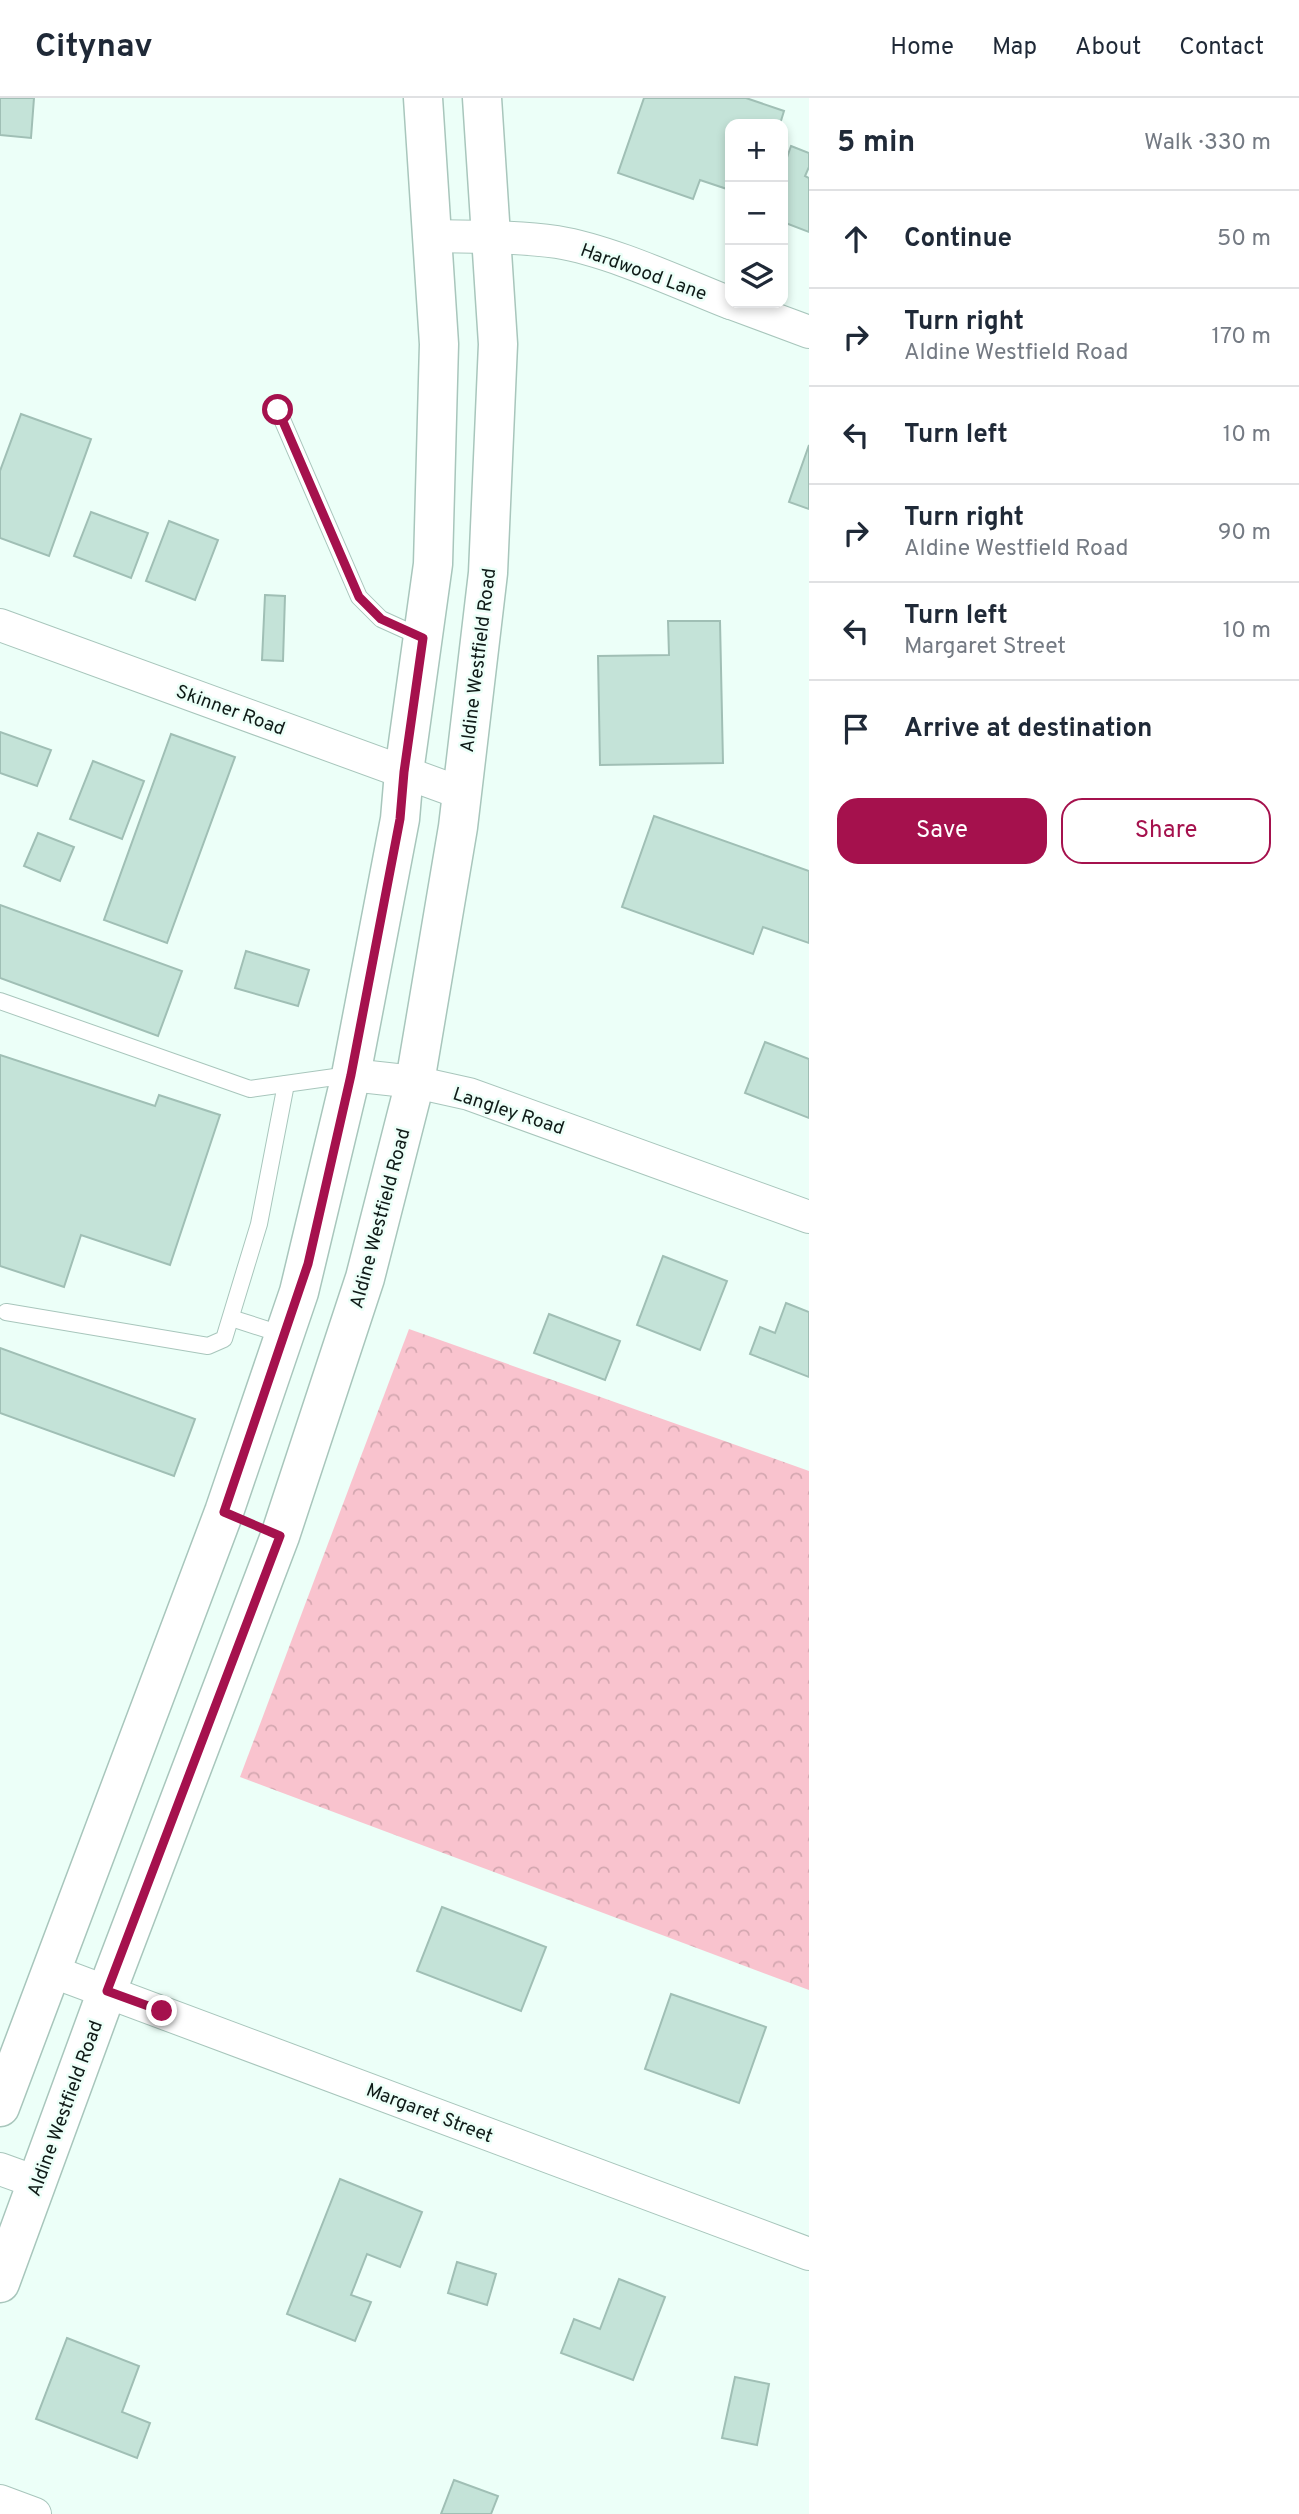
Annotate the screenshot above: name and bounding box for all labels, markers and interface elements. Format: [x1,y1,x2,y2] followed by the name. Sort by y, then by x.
[35,27,153,69] text: Citynav
[890,33,954,63] text: Home
[992,33,1037,63] text: Map
[1075,33,1141,63] text: About
[1179,33,1264,63] text: Contact
[725,119,788,308] map controls
[725,119,788,182] button: +
[837,125,915,162] text: 5 min
[1144,129,1271,158] text: Walk · 330 m
[725,182,788,245] button: −
[837,220,875,258] icon: ahead
[904,223,1012,256] text: Continue
[1217,225,1271,254] text: 50 m
[577,239,710,307] street label: Hardwood Lane
[725,245,788,308] button: layers
[904,306,1024,339] text: Turn right
[837,318,875,356] icon: right
[1212,323,1271,352] text: 170 m
[904,339,1129,368] text: Aldine Westfield Road
[262,394,293,425] route start
[837,416,875,454] icon: left
[904,419,1008,452] text: Turn left
[1223,421,1271,450] text: 10 m
[904,502,1024,535] text: Turn right
[837,514,875,552] icon: right
[1218,519,1271,548] text: 90 m
[904,535,1129,564] text: Aldine Westfield Road
[456,567,502,754] street label: Aldine Westfield Road
[904,600,1008,633] text: Turn left
[837,612,875,650] icon: left
[1223,617,1271,646] text: 10 m
[904,633,1066,662] text: Margaret Street
[172,680,288,742] street label: Skinner Road
[837,710,875,748] icon: arrive
[904,713,1152,746] text: Arrive at destination
[837,798,1047,864] button: Save
[1061,798,1271,864] button: Share
[450,1083,567,1141] street label: Langley Road
[345,1126,417,1311] street label: Aldine Westfield Road
[146,1995,177,2026] route end
[23,2017,109,2200] street label: Aldine Westfield Road
[363,2079,496,2149] street label: Margaret Street

